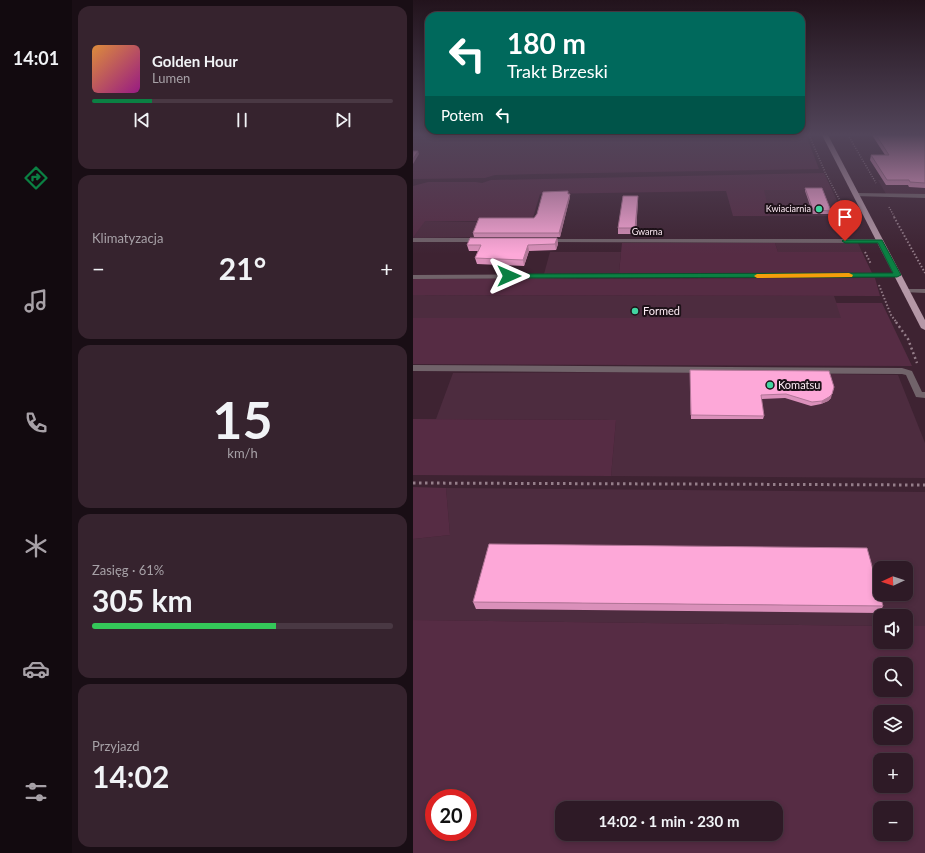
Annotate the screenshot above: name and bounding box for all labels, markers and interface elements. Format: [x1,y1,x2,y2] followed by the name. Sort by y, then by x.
[507,26,586,60] text: 180 m
[441,28,493,80] icon: left
[13,47,59,69] text: 14:01
[152,52,238,70] text: Golden Hour
[507,60,608,82] text: Trakt Brzeski
[152,70,190,86] text: Lumen
[492,104,514,126] icon: left
[441,106,484,124] text: Potem
[131,109,153,131] icon: previous
[231,109,253,131] icon: pause
[332,109,354,131] icon: next
[22,164,50,192] icon: directions
[828,200,862,241] pin
[766,203,811,214] place label: Kwiaciarnia
[814,204,824,214] marker: Kwiaciarnia
[834,206,856,228] icon: arrive
[632,226,662,237] street label: Gwarna
[92,230,163,246] text: Klimatyzacja
[219,250,266,286] text: 21°
[92,255,105,282] text: −
[380,255,393,282] text: +
[488,255,530,297] position arrow
[22,287,50,315] icon: music
[643,304,680,317] place label: Formed
[630,306,640,316] marker: Formed
[778,378,820,391] place label: Komatsu
[765,380,775,390] marker: Komatsu
[212,388,273,450] text: 15
[22,409,50,437] icon: phone
[227,445,258,461] text: km/h
[22,532,50,560] icon: climate
[873,561,913,601] north arrow
[873,561,913,841] map controls
[92,562,164,578] text: Zasięg · 61%
[92,582,193,618] text: 305 km
[873,609,913,649] button: sound
[22,655,50,683] icon: car
[873,657,913,697] button: search
[873,705,913,745] button: layers
[92,738,140,754] text: Przyjazd
[873,753,913,793] button: +
[92,758,169,794] text: 14:02
[22,778,50,806] icon: filters
[425,789,477,841] speed limit sign: 20
[873,801,913,841] button: −
[599,812,739,830] text: 14:02 · 1 min · 230 m

